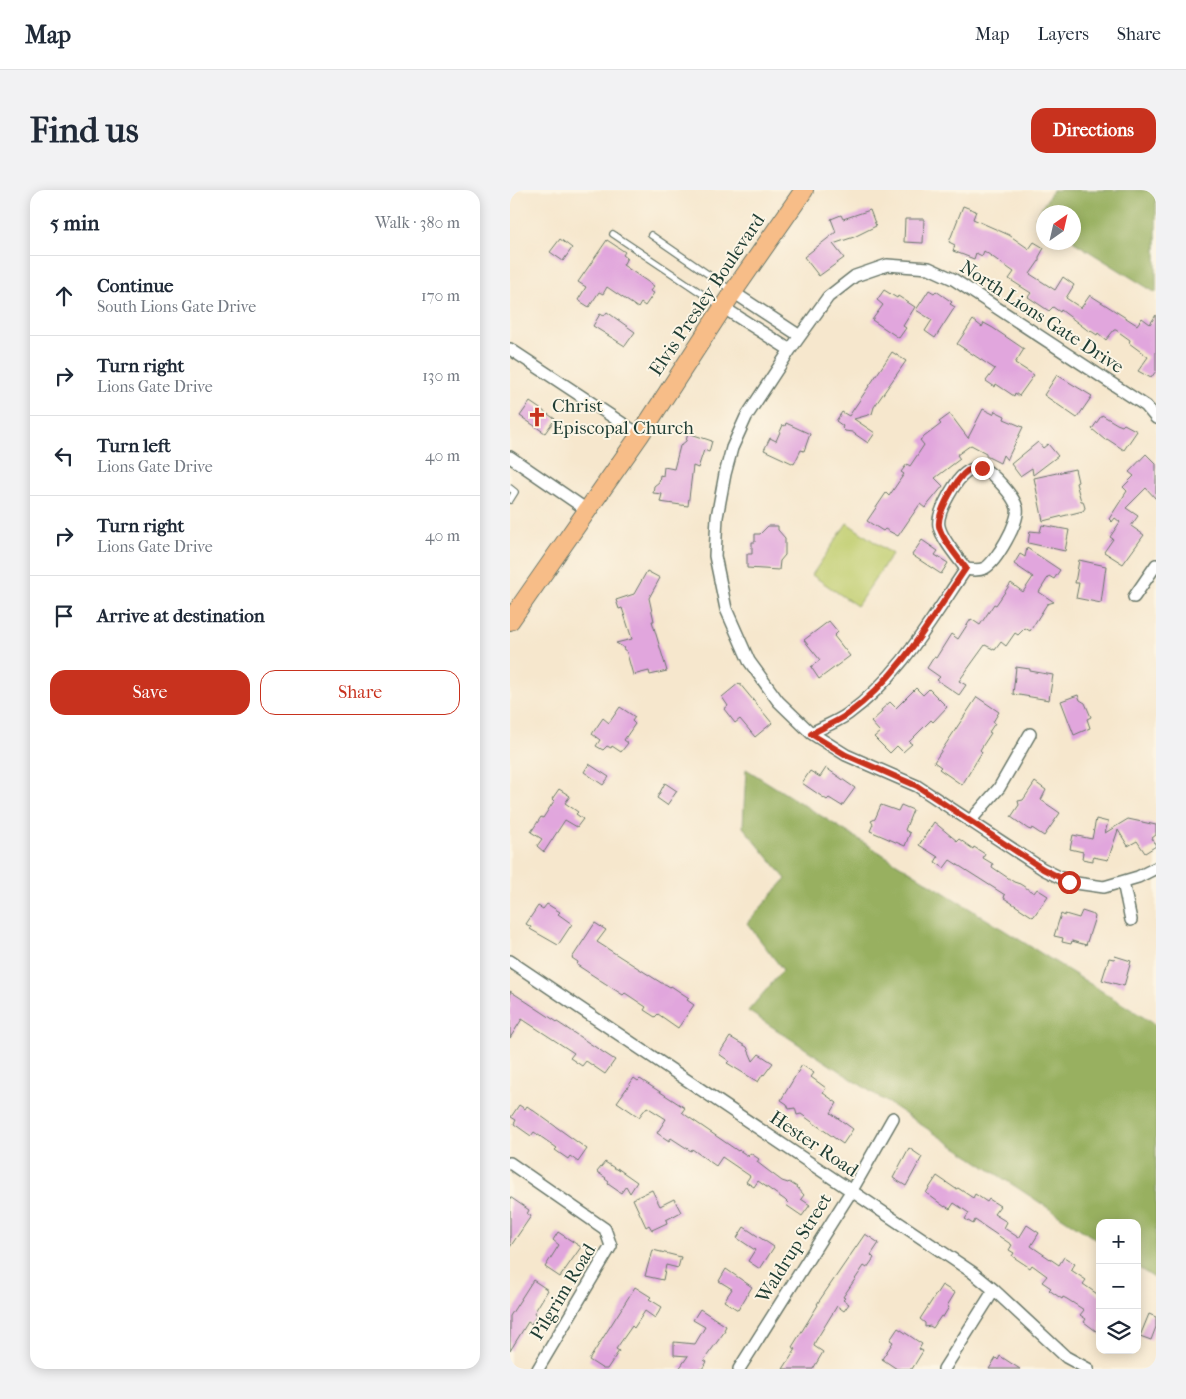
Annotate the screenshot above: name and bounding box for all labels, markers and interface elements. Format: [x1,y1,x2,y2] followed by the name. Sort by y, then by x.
[25,21,71,49] text: Map
[975,24,1009,45] text: Map
[1037,24,1089,45] text: Layers
[1117,24,1161,45] text: Share
[1031,108,1156,153] button: Directions
[30,110,139,151] text: Find us
[1036,205,1081,250] north arrow
[645,209,770,380] street label: Elvis Presley Boulevard
[50,211,99,235] text: 5 min
[375,213,460,232] text: Walk · 380 m
[956,256,1128,378] street label: North Lions Gate Drive
[97,275,173,297] text: Continue
[50,282,78,310] icon: ahead
[421,286,460,305] text: 170 m
[97,297,256,316] text: South Lions Gate Drive
[97,355,184,377] text: Turn right
[50,362,78,390] icon: right
[422,366,460,385] text: 130 m
[97,377,213,396] text: Lions Gate Drive
[552,395,694,439] place label: Christ Episcopal Church
[526,406,548,428] church icon: Christ Episcopal Church
[97,435,171,457] text: Turn left
[50,442,78,470] icon: left
[425,446,460,465] text: 40 m
[97,457,213,476] text: Lions Gate Drive
[971,457,994,480] route end
[97,515,184,537] text: Turn right
[50,522,78,550] icon: right
[425,526,460,545] text: 40 m
[97,537,213,556] text: Lions Gate Drive
[50,602,78,630] icon: arrive
[97,605,265,627] text: Arrive at destination
[50,670,250,715] button: Save
[260,670,460,715] button: Share
[1058,871,1081,894] route start
[766,1106,863,1182] street label: Hester Road
[751,1189,837,1308] street label: Waldrup Street
[1096,1219,1141,1354] map controls
[1096,1219,1141,1264] button: +
[526,1239,601,1344] street label: Pilgrim Road
[1096,1264,1141,1309] button: −
[1096,1309,1141,1354] button: layers

